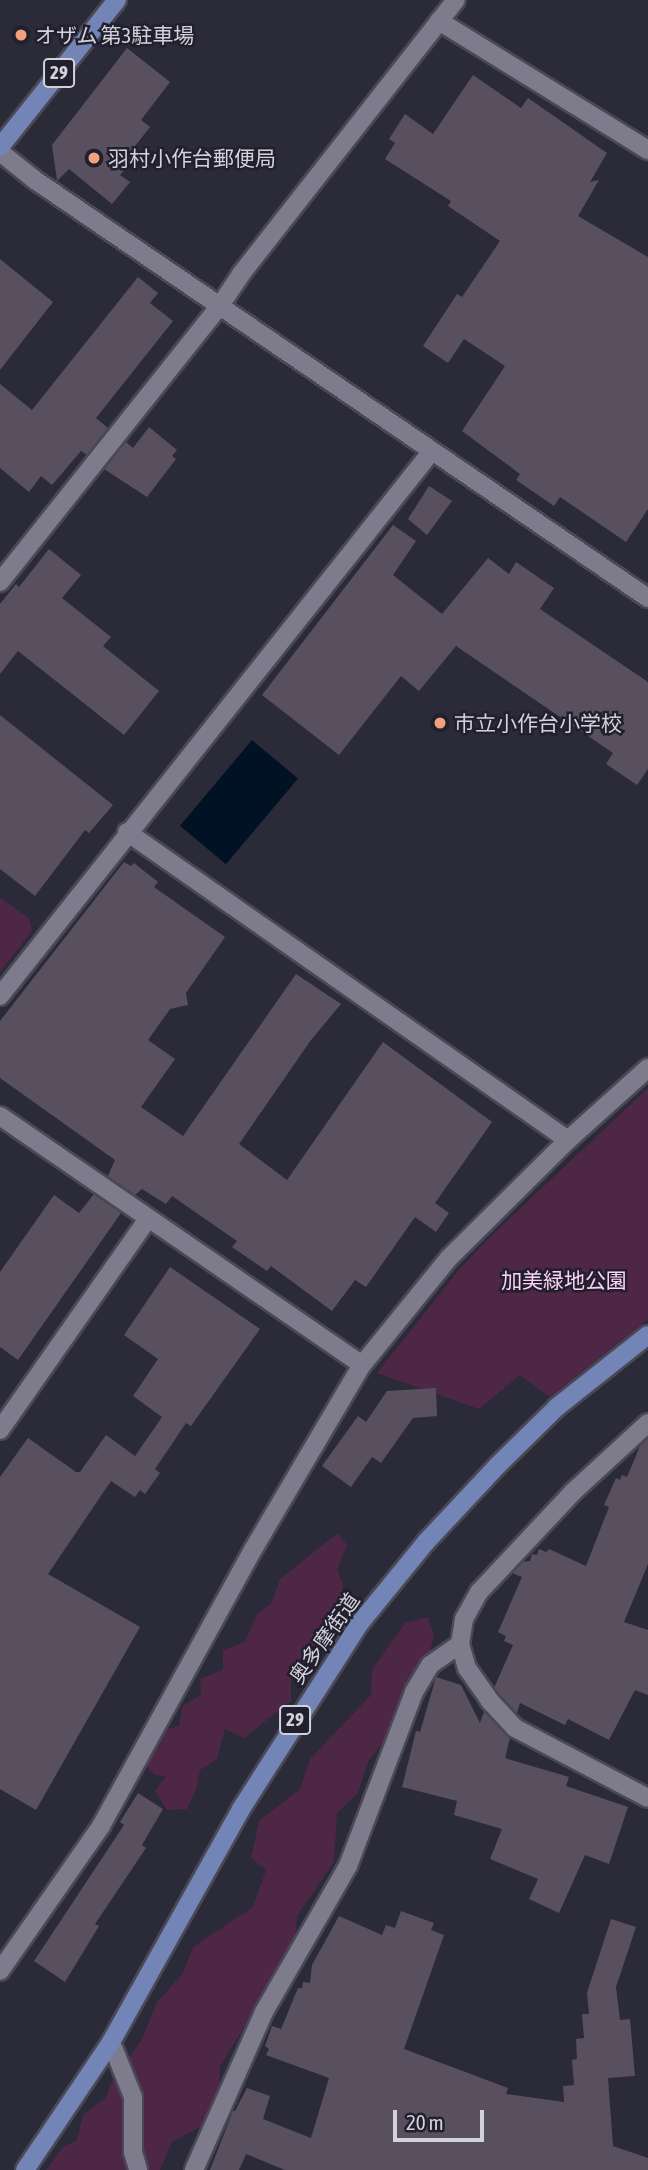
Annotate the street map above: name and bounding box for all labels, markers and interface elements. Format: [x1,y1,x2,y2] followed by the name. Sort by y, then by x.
[35,22,195,48] place label: オザム 第3駐車場
[13,27,29,43] marker: オザム 第3駐車場
[42,58,76,88] road number: 29
[108,145,276,171] place label: 羽村小作台郵便局
[86,150,102,166] marker: 羽村小作台郵便局
[454,710,622,736] place label: 市立小作台小学校
[432,715,448,731] marker: 市立小作台小学校
[501,1267,627,1293] park label: 加美緑地公園
[284,1588,364,1688] street label: 奥多摩街道
[278,1704,312,1736] road number: 29
[396,2096,487,2140] scale bar
[406,2110,444,2134] text: 20 m

